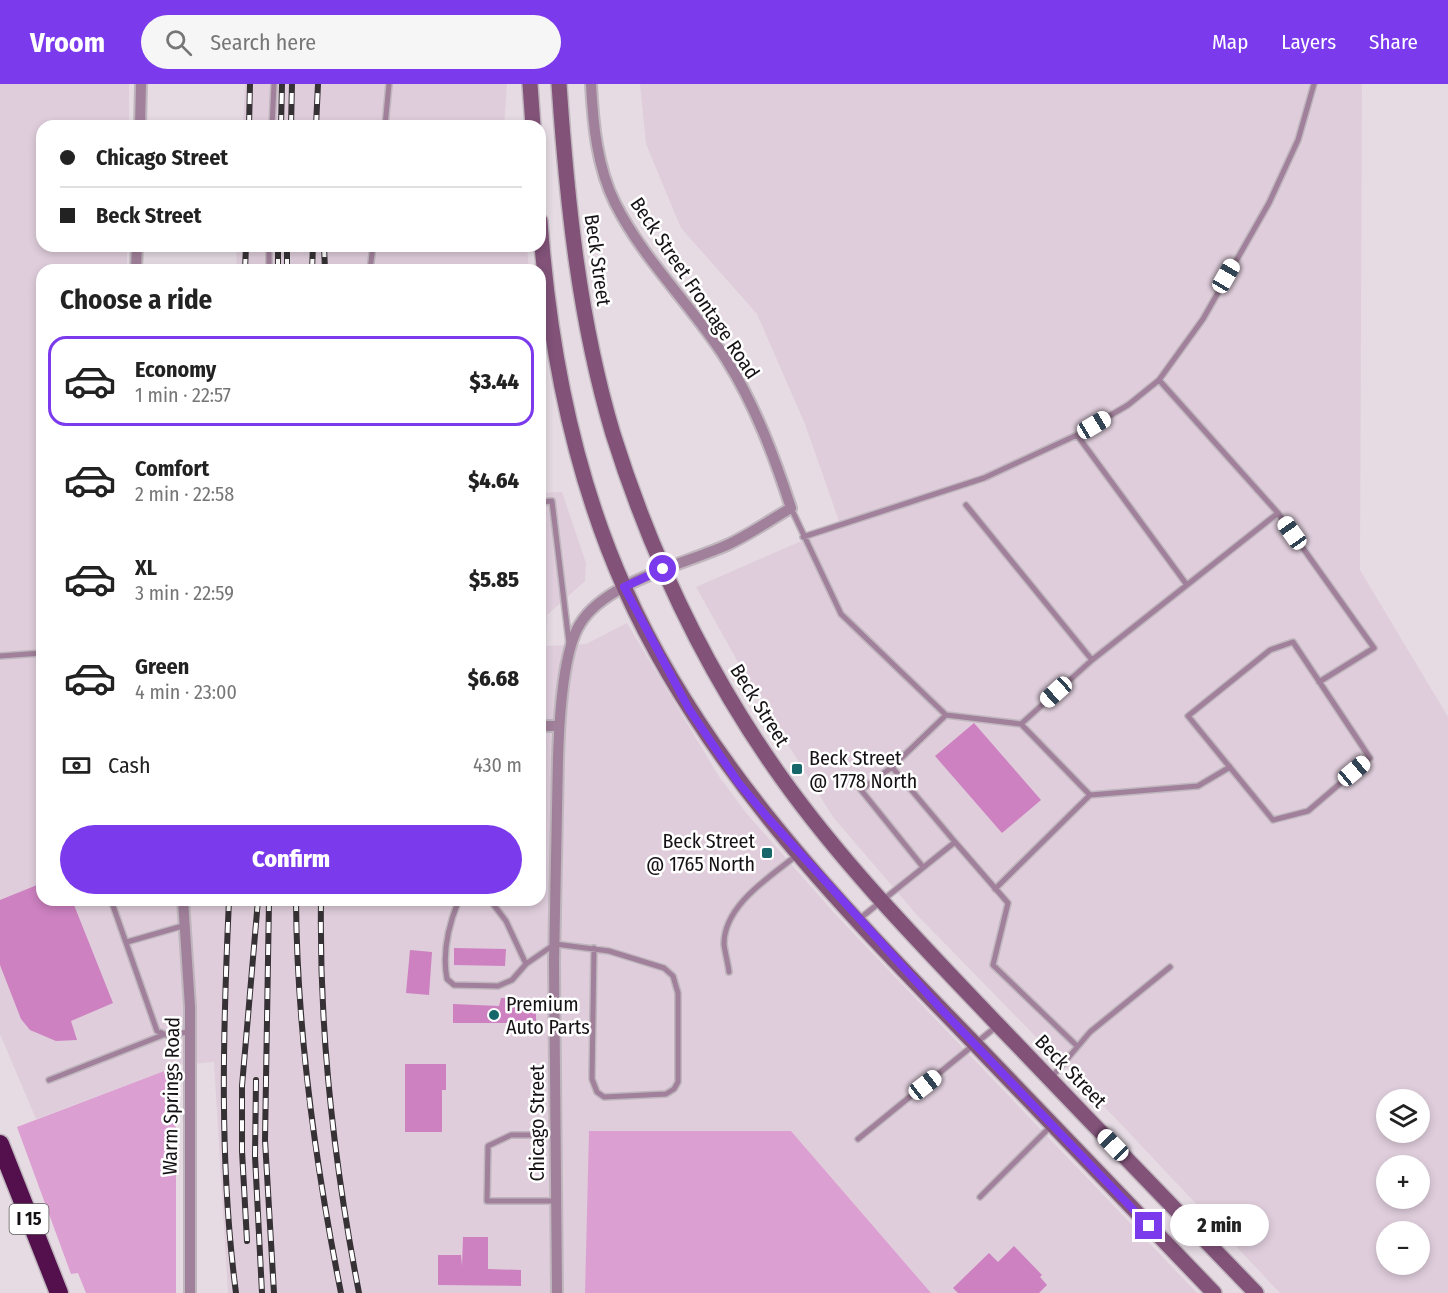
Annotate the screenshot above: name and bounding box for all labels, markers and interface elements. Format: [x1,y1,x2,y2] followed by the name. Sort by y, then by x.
[141,15,561,69] search box
[30,26,105,59] text: Vroom
[162,26,195,59] icon: search
[210,29,316,56] text: Search here
[1212,29,1248,55] text: Map
[1281,29,1336,55] text: Layers
[1369,29,1418,55] text: Share
[96,144,228,171] text: Chicago Street
[625,193,765,383] street label: Beck Street Frontage Road
[96,202,201,229] text: Beck Street
[580,212,616,308] street label: Beck Street
[1209,256,1243,296] car
[60,284,212,316] text: Choose a ride
[63,354,117,408] icon: car
[135,356,216,383] text: Economy
[470,368,519,395] text: $3.44
[135,383,231,407] text: 1 min · 22:57
[1074,408,1114,442] car
[63,453,117,507] icon: car
[135,455,209,482] text: Comfort
[468,467,519,494] text: $4.64
[135,482,234,506] text: 2 min · 22:58
[1274,513,1310,553] car
[63,552,117,606] icon: car
[135,554,157,581] text: XL
[649,555,676,582] route start
[469,566,519,593] text: $5.85
[135,581,234,605] text: 3 min · 22:59
[63,651,117,705] icon: car
[135,653,189,680] text: Green
[725,659,795,751] street label: Beck Street
[468,665,519,692] text: $6.68
[1037,673,1075,711] car
[135,680,237,704] text: 4 min · 23:00
[809,746,917,793] place label: Beck Street @ 1778 North
[60,749,93,782] icon: cash
[108,752,151,779] text: Cash
[473,753,522,777] text: 430 m
[1334,753,1374,789] car
[790,762,804,776] marker: Beck Street @ 1778 North
[60,825,522,894] button: Confirm
[646,829,755,876] place label: Beck Street @ 1765 North
[760,846,774,860] marker: Beck Street @ 1765 North
[506,992,590,1039] place label: Premium Auto Parts
[487,1008,501,1022] marker: Premium Auto Parts
[158,1017,184,1175] street label: Warm Springs Road
[1030,1029,1112,1113] street label: Beck Street
[525,1064,549,1181] street label: Chicago Street
[905,1067,945,1103] car
[1376,1089,1430,1275] map controls
[1376,1089,1430,1143] button: layers
[1094,1126,1132,1164] car
[1376,1155,1430,1209] button: +
[9,1204,48,1234] road number: I 15
[1170,1205,1269,1247] callout: 2 min
[1135,1212,1162,1239] route end
[1197,1213,1242,1237] text: 2 min
[1376,1221,1430,1275] button: −

